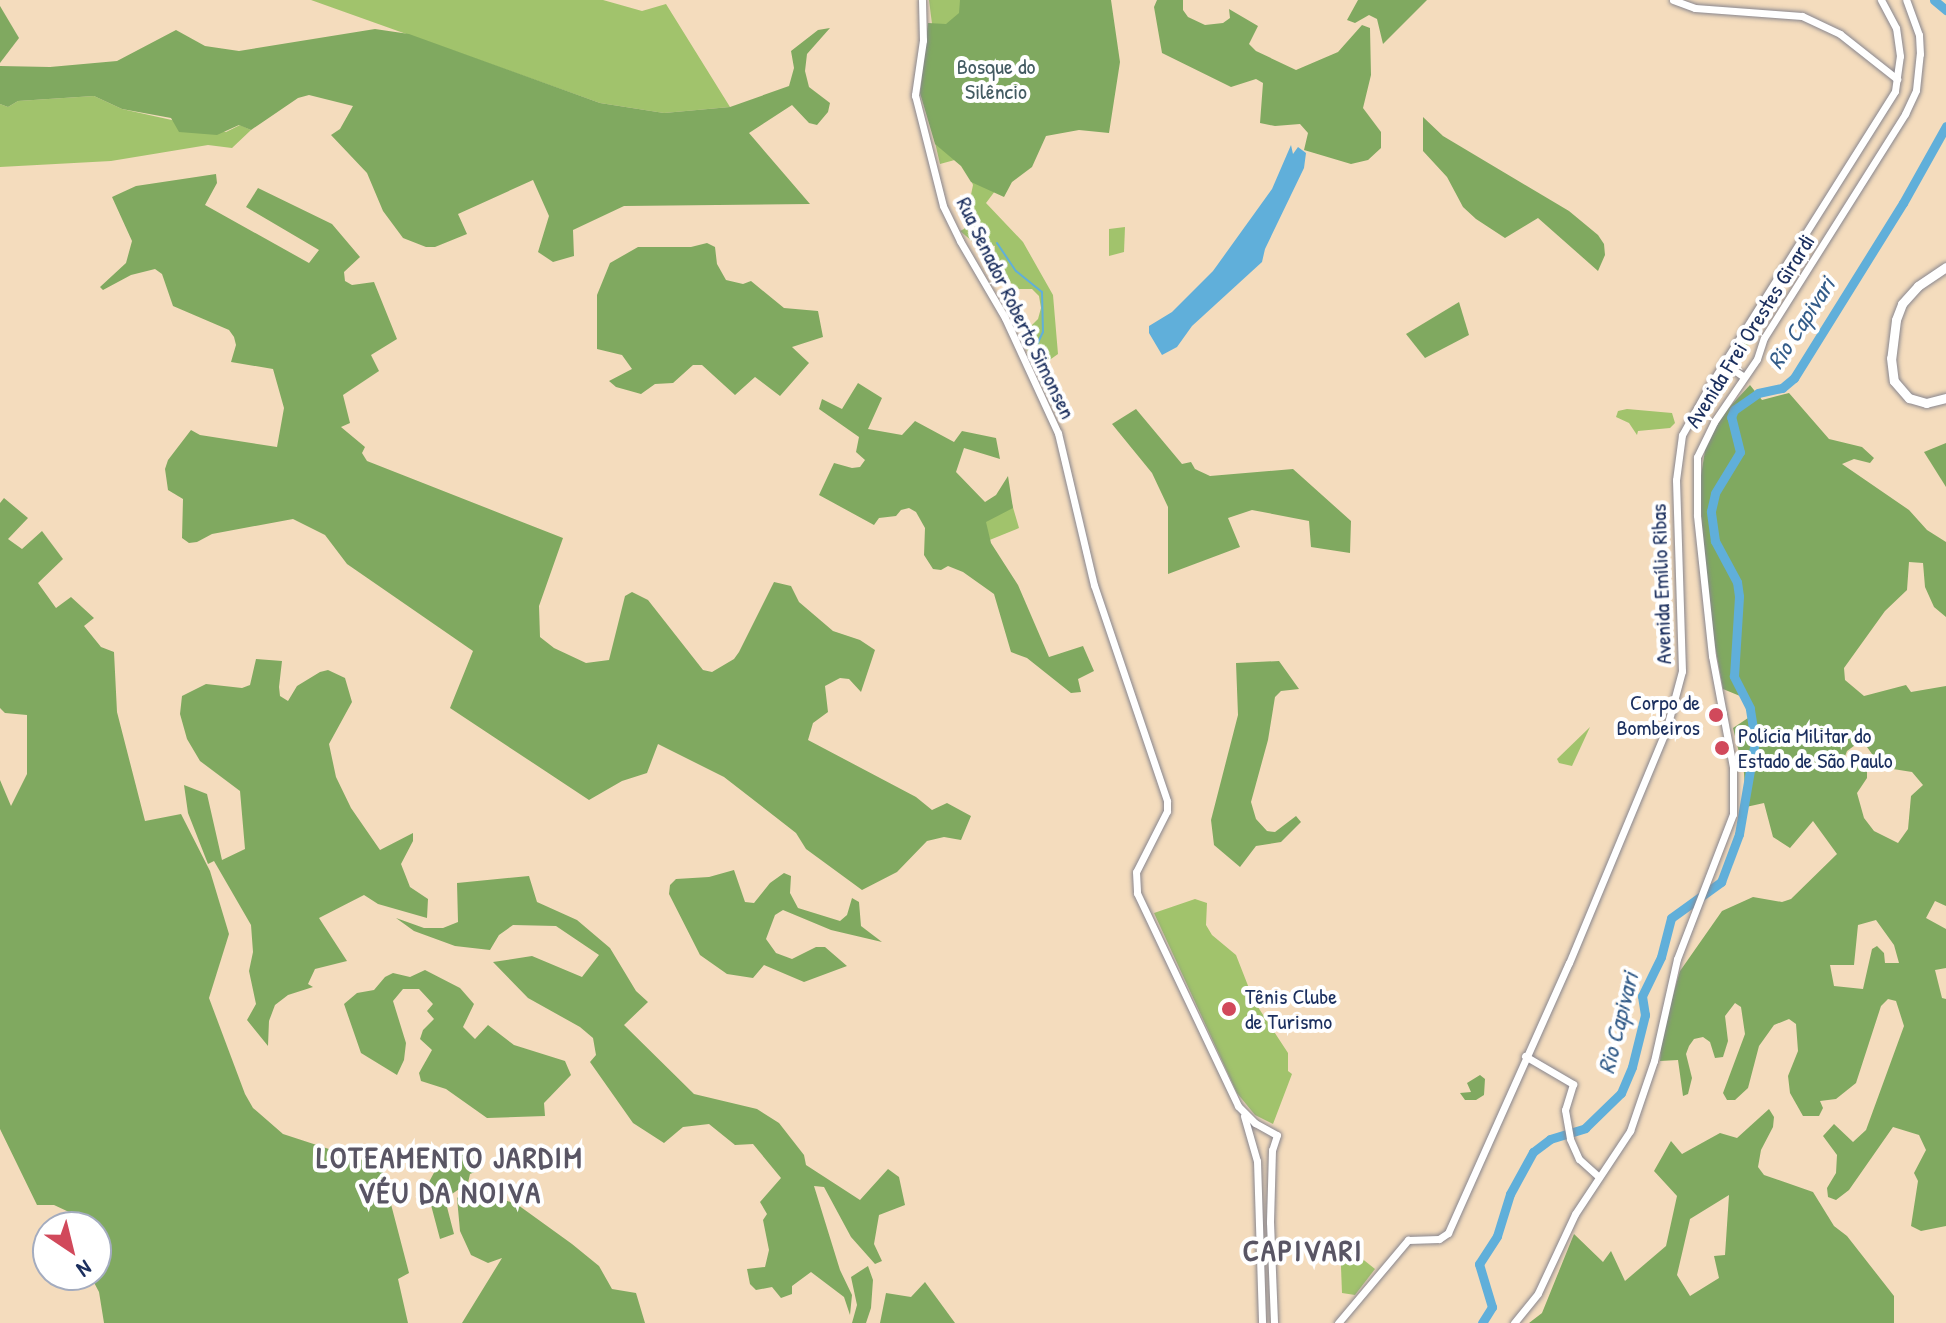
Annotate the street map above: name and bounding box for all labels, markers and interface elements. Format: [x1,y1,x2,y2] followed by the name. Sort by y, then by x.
[957,53,1035,104] park label: Bosque do Silêncio
[951,193,1081,423] street label: Rua Senador Roberto Simonsen
[1680,229,1820,433] street label: Avenida Frei Orestes Girardi
[1761,272,1841,374] water label: Rio Capivari
[1645,503,1677,665] street label: Avenida Emílio Ribas
[1616,689,1700,740] place label: Corpo de Bombeiros
[1707,706,1725,724] marker: Corpo de Bombeiros
[1738,722,1893,774] place label: Polícia Militar do Estado de São Paulo
[1713,739,1731,757] marker: Polícia Militar do Estado de São Paulo
[1592,969,1644,1077] water label: Rio Capivari
[1245,983,1337,1034] place label: Tênis Clube de Turismo
[1220,1000,1238,1018] marker: Tênis Clube de Turismo
[317,1139,583,1210] district label: LOTEAMENTO JARDIM VÉU DA NOIVA
[32,1211,112,1291] north arrow
[1243,1232,1363,1268] district label: CAPIVARI
[71,1253,98,1285] text: N

